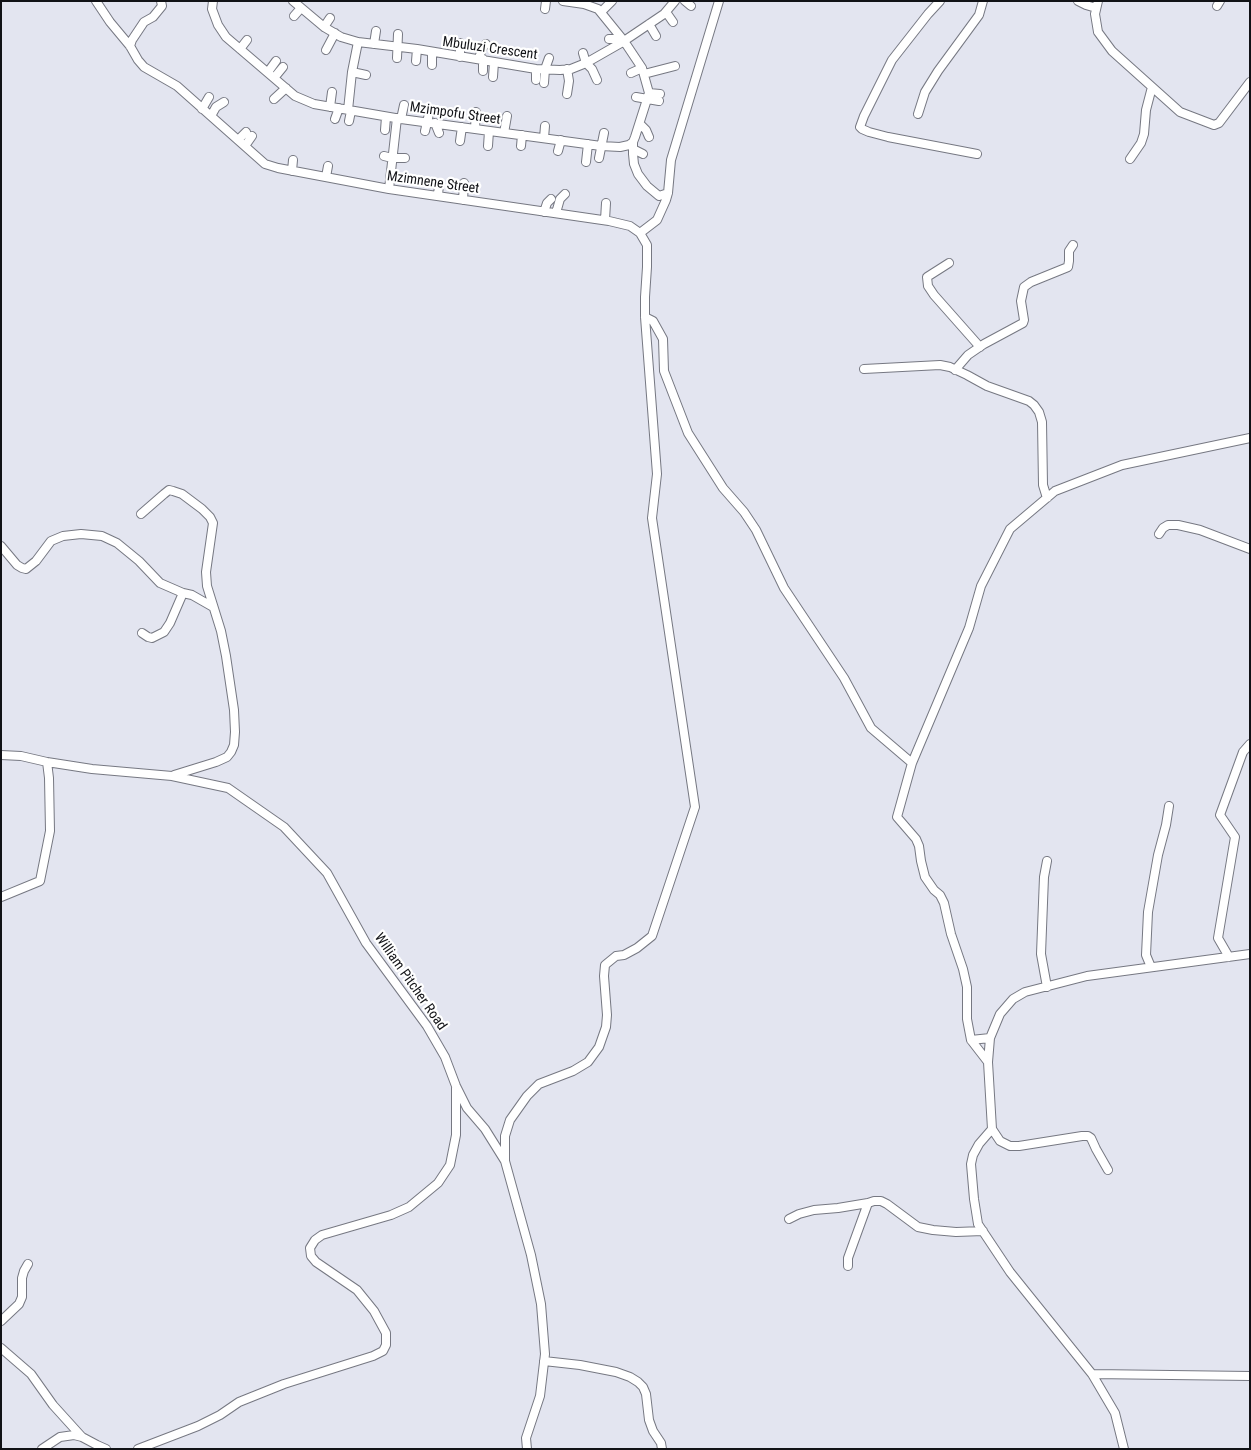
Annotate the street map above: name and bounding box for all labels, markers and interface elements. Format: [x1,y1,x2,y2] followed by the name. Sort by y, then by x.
[441,34,539,64] street label: Mbuluzi Crescent
[408,99,502,129] street label: Mzimpofu Street
[386,168,480,198] street label: Mzimnene Street
[370,930,450,1034] street label: William Pitcher Road

